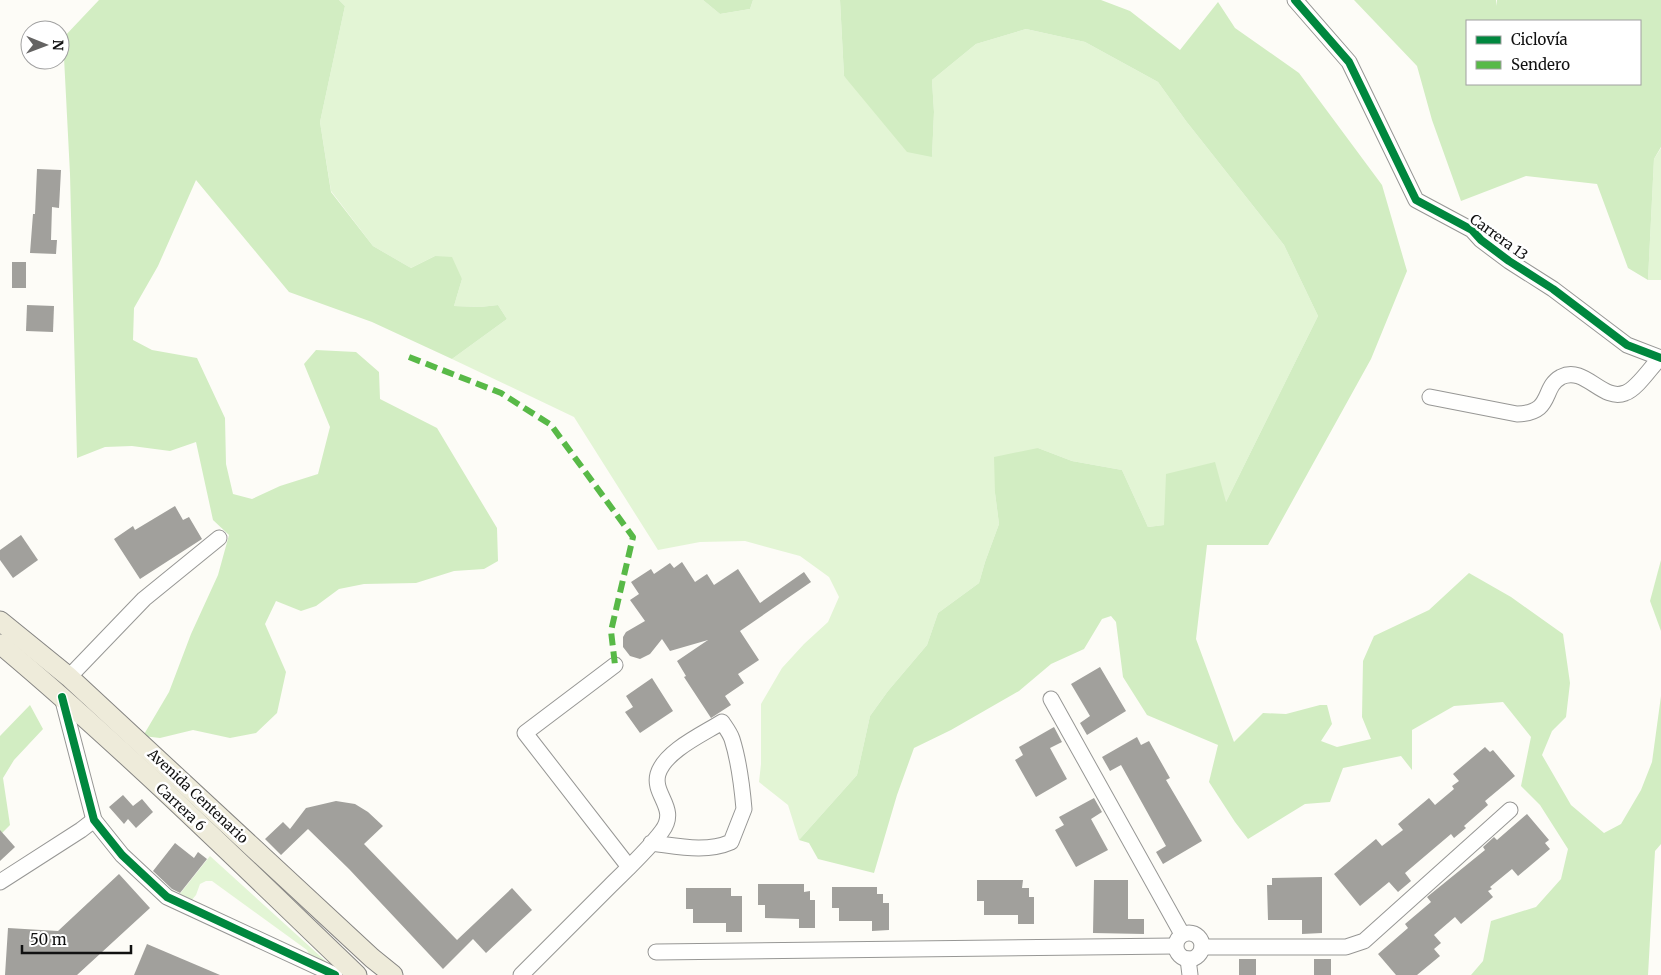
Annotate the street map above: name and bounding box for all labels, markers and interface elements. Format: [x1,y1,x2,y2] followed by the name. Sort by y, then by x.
[20,20,70,70] north arrow
[1466,20,1641,85] legend
[1511,30,1568,49] text: Ciclovía
[49,40,67,51] text: N
[1511,55,1570,74] text: Sendero
[1466,210,1532,264] street label: Carrera 13
[143,744,252,847] street label: Avenida Centenario
[152,779,210,835] street label: Carrera 6
[22,922,131,954] scale bar
[30,930,67,949] text: 50 m

